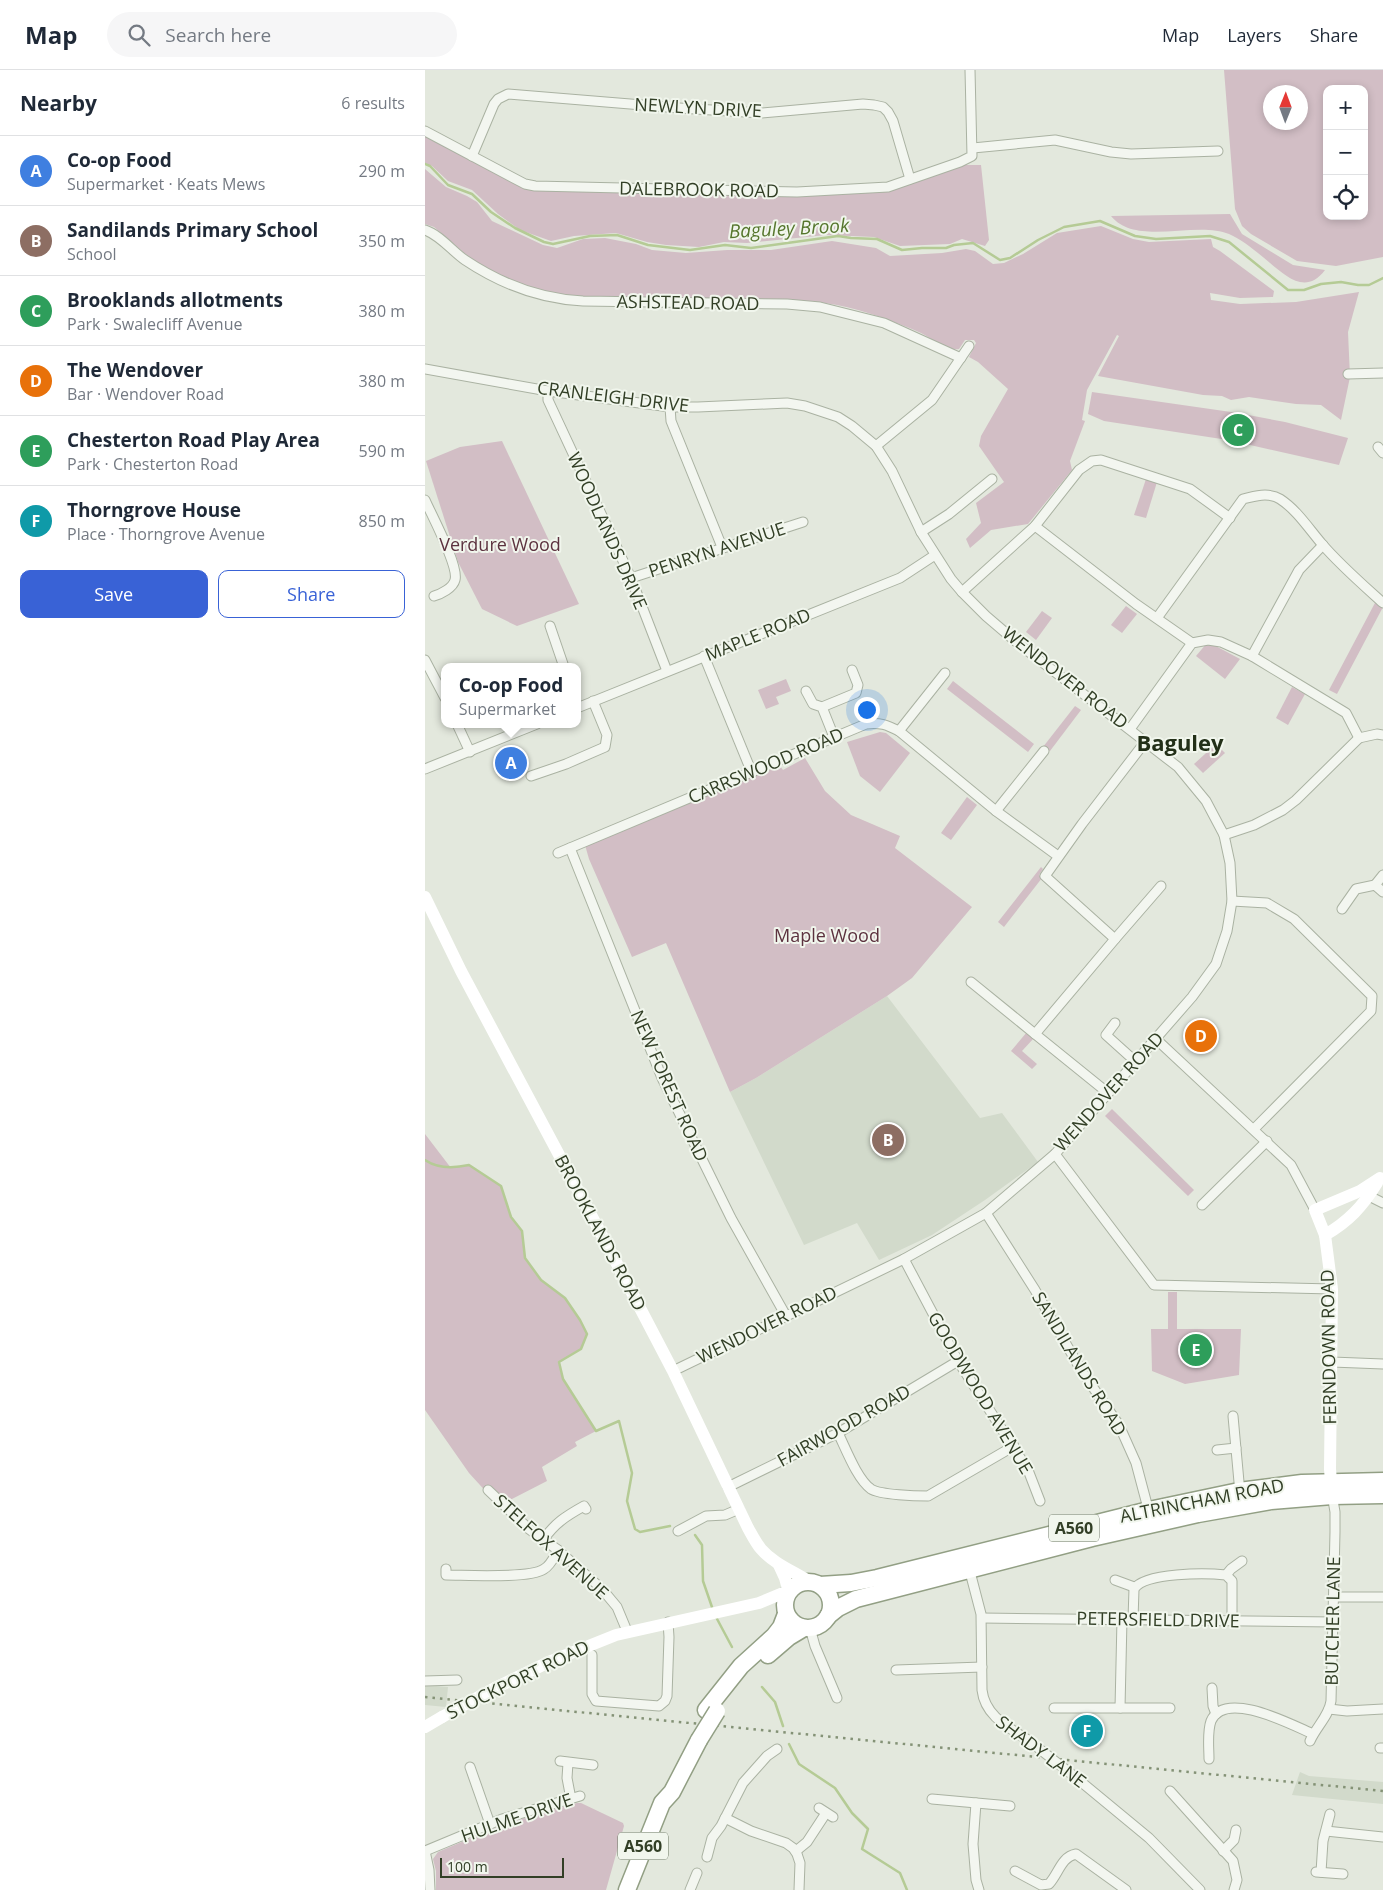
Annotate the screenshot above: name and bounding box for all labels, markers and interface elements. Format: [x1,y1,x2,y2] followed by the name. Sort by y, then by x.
[107,12,457,57] search box
[25,18,77,51] text: Map
[125,21,153,49] icon: search
[165,22,271,48] text: Search here
[1162,23,1199,47] text: Map
[1227,23,1282,47] text: Layers
[1310,23,1358,47] text: Share
[1263,85,1308,130] north arrow
[1323,85,1368,220] map controls
[1323,85,1368,130] button: +
[20,89,97,117] text: Nearby
[341,92,405,114] text: 6 results
[634,92,762,122] street label: NEWLYN DRIVE
[1323,130,1368,175] button: −
[67,147,172,173] text: Co-op Food
[30,160,42,182] text: A
[359,160,405,182] text: 290 m
[67,173,265,195] text: Supermarket · Keats Mews
[1323,175,1368,220] button: locate
[619,176,779,202] street label: DALEBROOK ROAD
[728,212,851,244] water label: Baguley Brook
[67,217,318,243] text: Sandilands Primary School
[31,230,41,252] text: B
[359,230,405,252] text: 350 m
[67,243,117,265] text: School
[67,287,283,313] text: Brooklands allotments
[616,289,760,315] street label: ASHSTEAD ROAD
[31,300,41,322] text: C
[359,300,405,322] text: 380 m
[67,313,242,335] text: Park · Swalecliff Avenue
[67,357,203,383] text: The Wendover
[30,370,42,392] text: D
[359,370,405,392] text: 380 m
[536,375,690,417] street label: CRANLEIGH DRIVE
[67,383,224,405] text: Bar · Wendover Road
[1222,411,1254,449] pin: C
[67,427,320,453] text: Chesterton Road Play Area
[32,440,40,462] text: E
[359,440,405,462] text: 590 m
[562,448,653,613] street label: WOODLANDS DRIVE
[67,453,238,475] text: Park · Chesterton Road
[67,497,241,523] text: Thorngrove House
[32,510,40,532] text: F
[359,510,405,532] text: 850 m
[645,516,788,582] street label: PENRYN AVENUE
[67,523,265,545] text: Place · Thorngrove Avenue
[439,532,561,556] park label: Verdure Wood
[20,570,208,618] button: Save
[218,570,405,618] button: Share
[701,602,814,666] street label: MAPLE ROAD
[998,621,1133,734] street label: WENDOVER ROAD
[441,663,581,728] popup
[459,672,563,698] text: Co-op Food
[854,697,880,723] your location
[459,698,556,720] text: Supermarket
[684,721,847,809] street label: CARRSWOOD ROAD
[1136,727,1224,757] district label: Baguley
[495,744,527,782] pin: A
[774,923,880,947] park label: Maple Wood
[626,1006,714,1165] street label: NEW FOREST ROAD
[1185,1017,1217,1055] pin: D
[1048,1026,1168,1156] street label: WENDOVER ROAD
[872,1121,904,1159] pin: B
[550,1150,652,1315] street label: BROOKLANDS ROAD
[1315,1269,1341,1425] street label: FERNDOWN ROAD
[692,1280,841,1368] street label: WENDOVER ROAD
[1027,1287,1132,1440] street label: SANDILANDS ROAD
[923,1307,1039,1478] street label: GOODWOOD AVENUE
[1180,1331,1212,1369] pin: E
[773,1379,914,1472] street label: FAIRWOOD ROAD
[1118,1472,1286,1528] street label: ALTRINCHAM ROAD
[489,1488,614,1604] street label: STELFOX AVENUE
[1049,1515,1099,1542] road number: A560
[1319,1556,1345,1686] street label: BUTCHER LANE
[1076,1606,1240,1632] street label: PETERSFIELD DRIVE
[442,1634,593,1724] street label: STOCKPORT ROAD
[992,1710,1091,1793] street label: SHADY LANE
[1071,1712,1103,1750] pin: F
[458,1787,576,1847] street label: HULME DRIVE
[618,1832,668,1860] road number: A560
[440,1855,564,1878] scale bar
[447,1857,488,1876] text: 100 m

